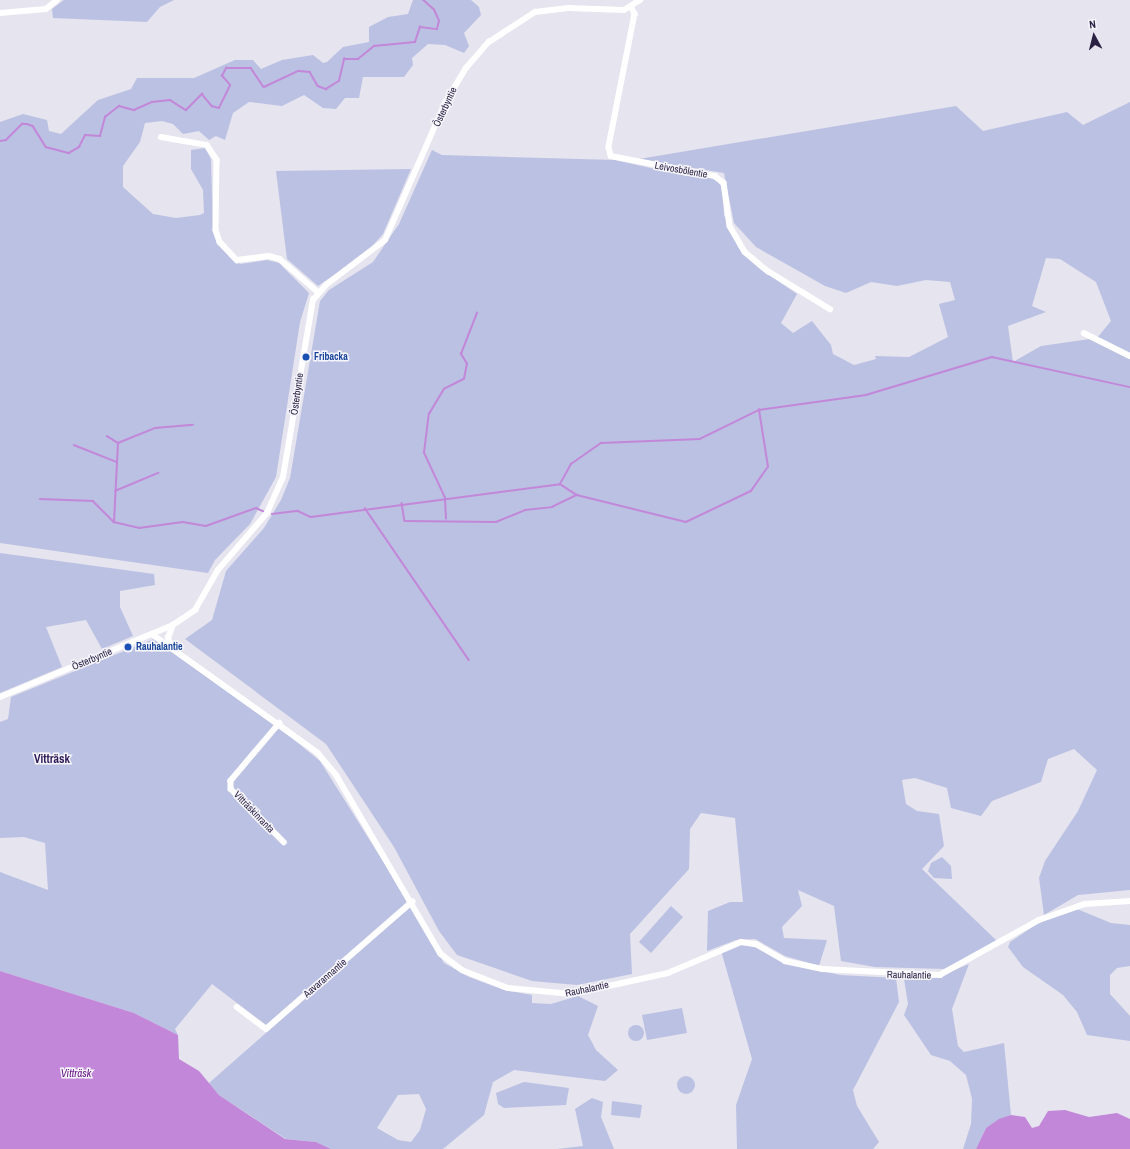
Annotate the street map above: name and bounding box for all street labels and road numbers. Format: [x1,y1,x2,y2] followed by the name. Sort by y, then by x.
[431,85,459,129] street label: Österbyntie
[654,159,708,181] street label: Leivosbölentie
[288,372,306,416] street label: Österbyntie
[70,645,114,673] street label: Österbyntie
[231,789,277,835] street label: Vitträskinranta
[301,956,349,1000] street label: Aavarannantie
[887,969,931,981] street label: Rauhalantie
[564,979,610,999] street label: Rauhalantie

